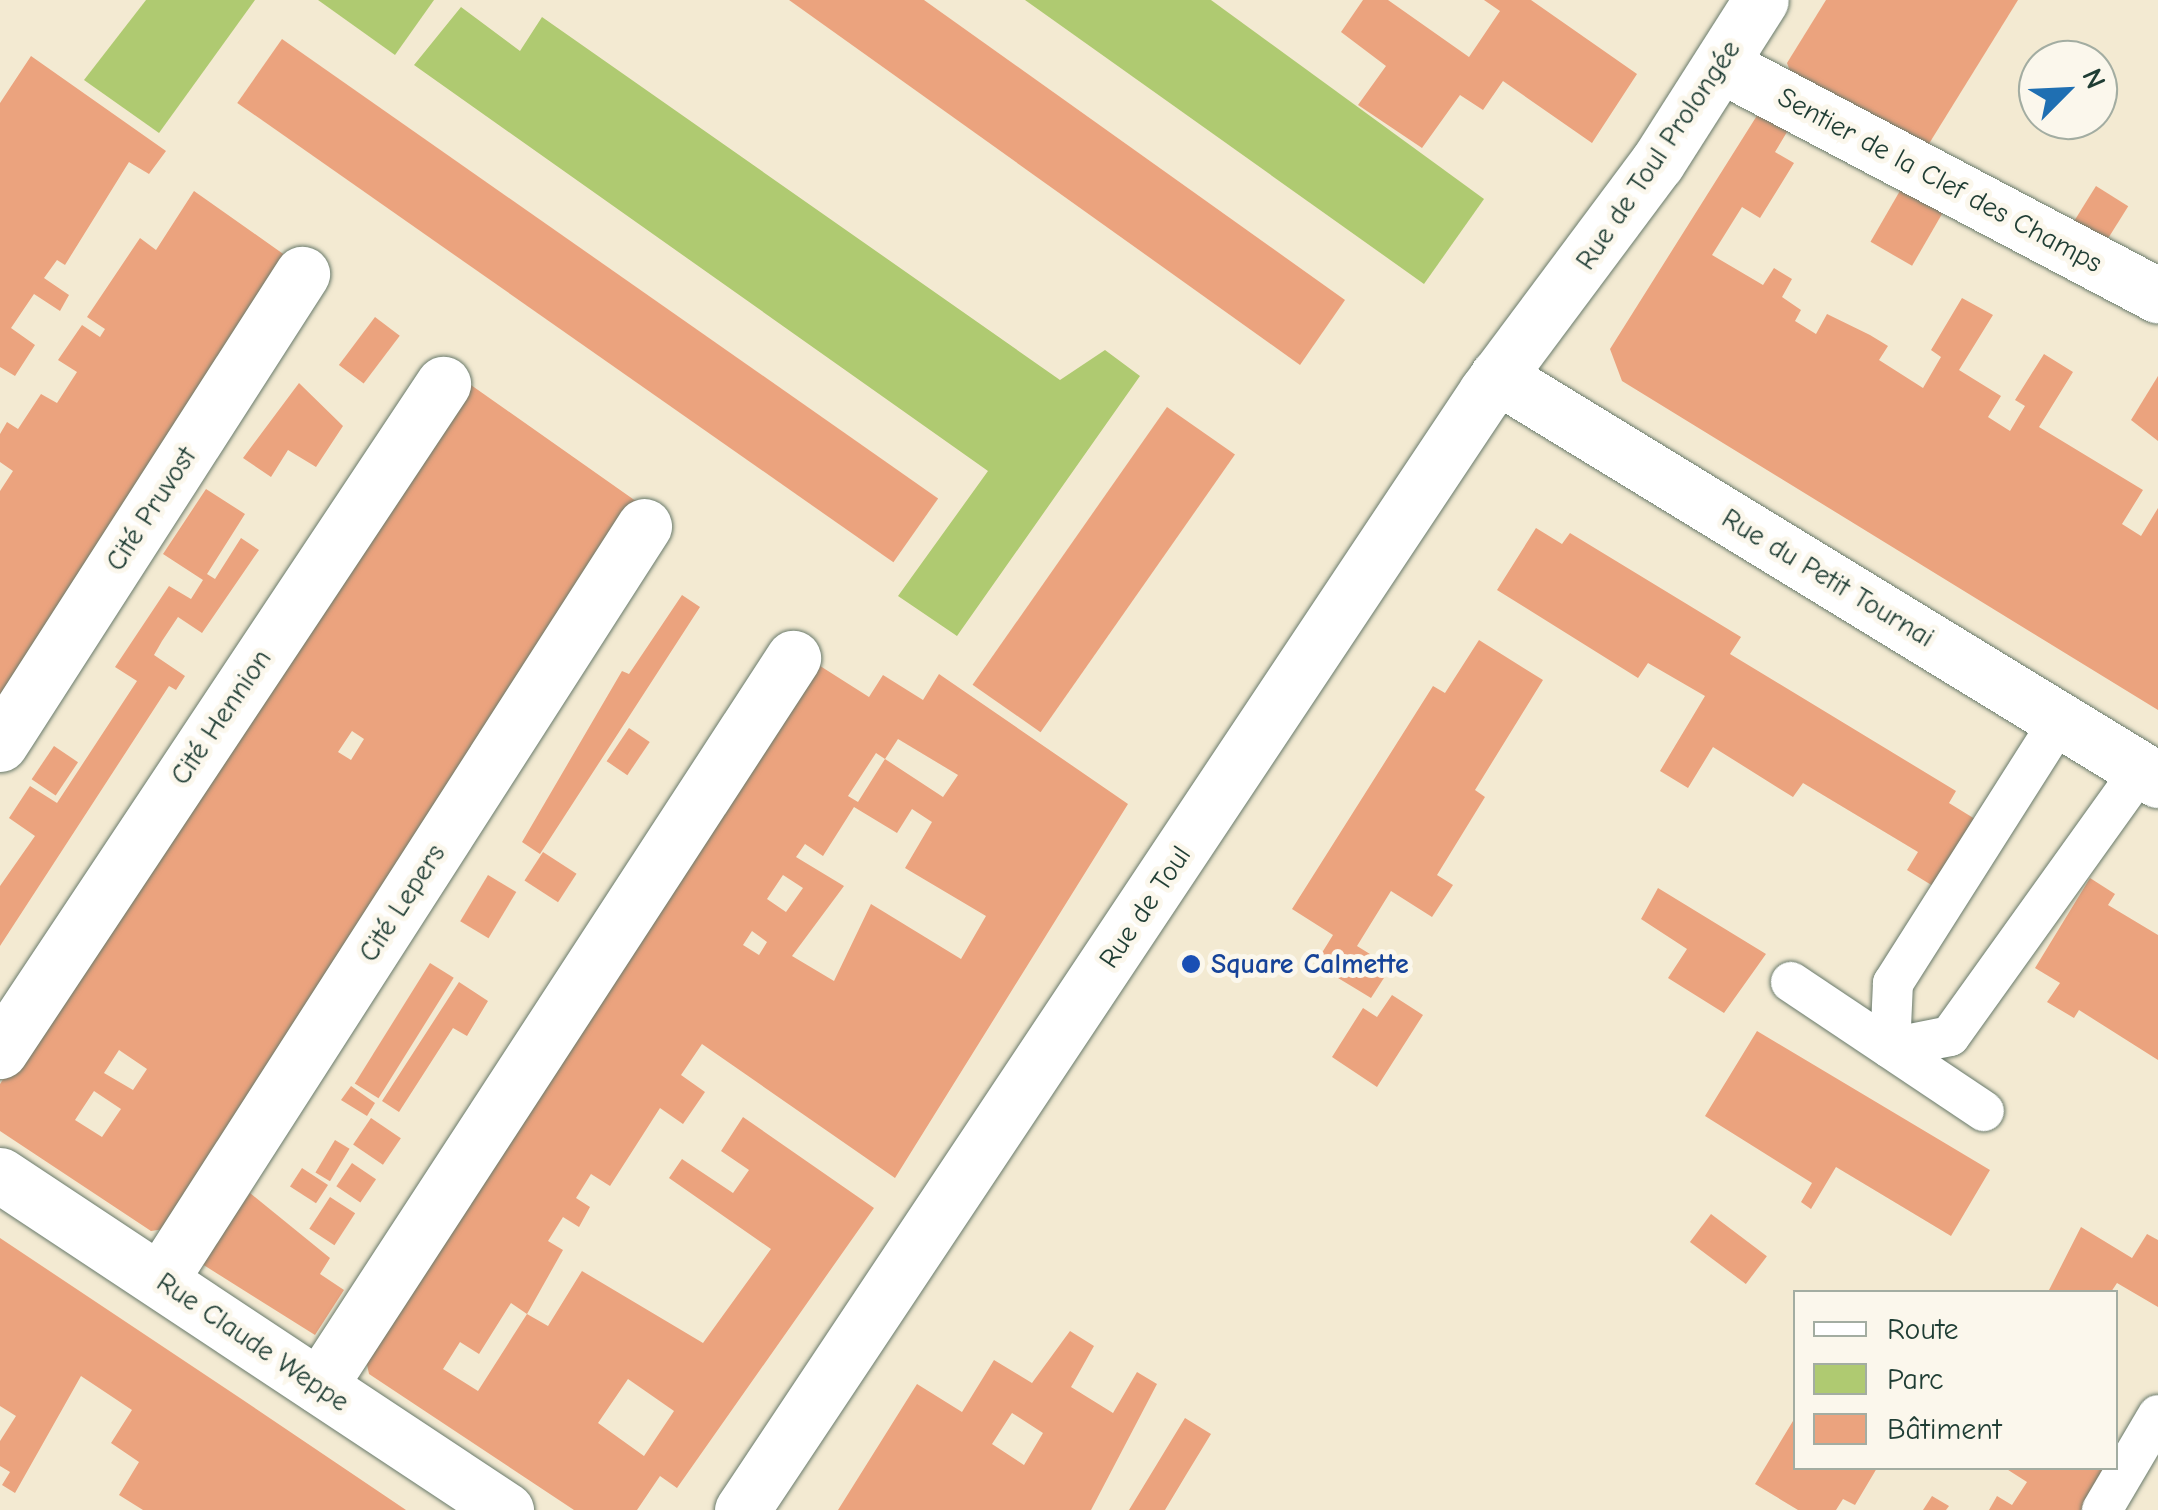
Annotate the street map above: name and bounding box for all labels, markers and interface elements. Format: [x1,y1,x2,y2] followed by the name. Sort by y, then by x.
[1569,34,1747,276] street label: Rue de Toul Prolongée
[2018,40,2118,140] north arrow
[2075,64,2112,93] text: N
[1772,80,2108,280] street label: Sentier de la Clef des Champs
[99,441,203,577] street label: Cité Pruvost
[1716,501,1940,655] street label: Rue du Petit Tournai
[163,643,279,791] street label: Cité Hennion
[352,838,452,968] street label: Cité Lepers
[1092,840,1198,974] street label: Rue de Toul
[1211,947,1409,981] place label: Square Calmette
[1180,953,1202,975] marker: Square Calmette
[150,1265,356,1419] street label: Rue Claude Weppe
[1793,1290,2118,1470] legend
[1887,1312,1958,1347] text: Route
[1887,1362,1944,1397] text: Parc
[1887,1412,2001,1447] text: Bâtiment

